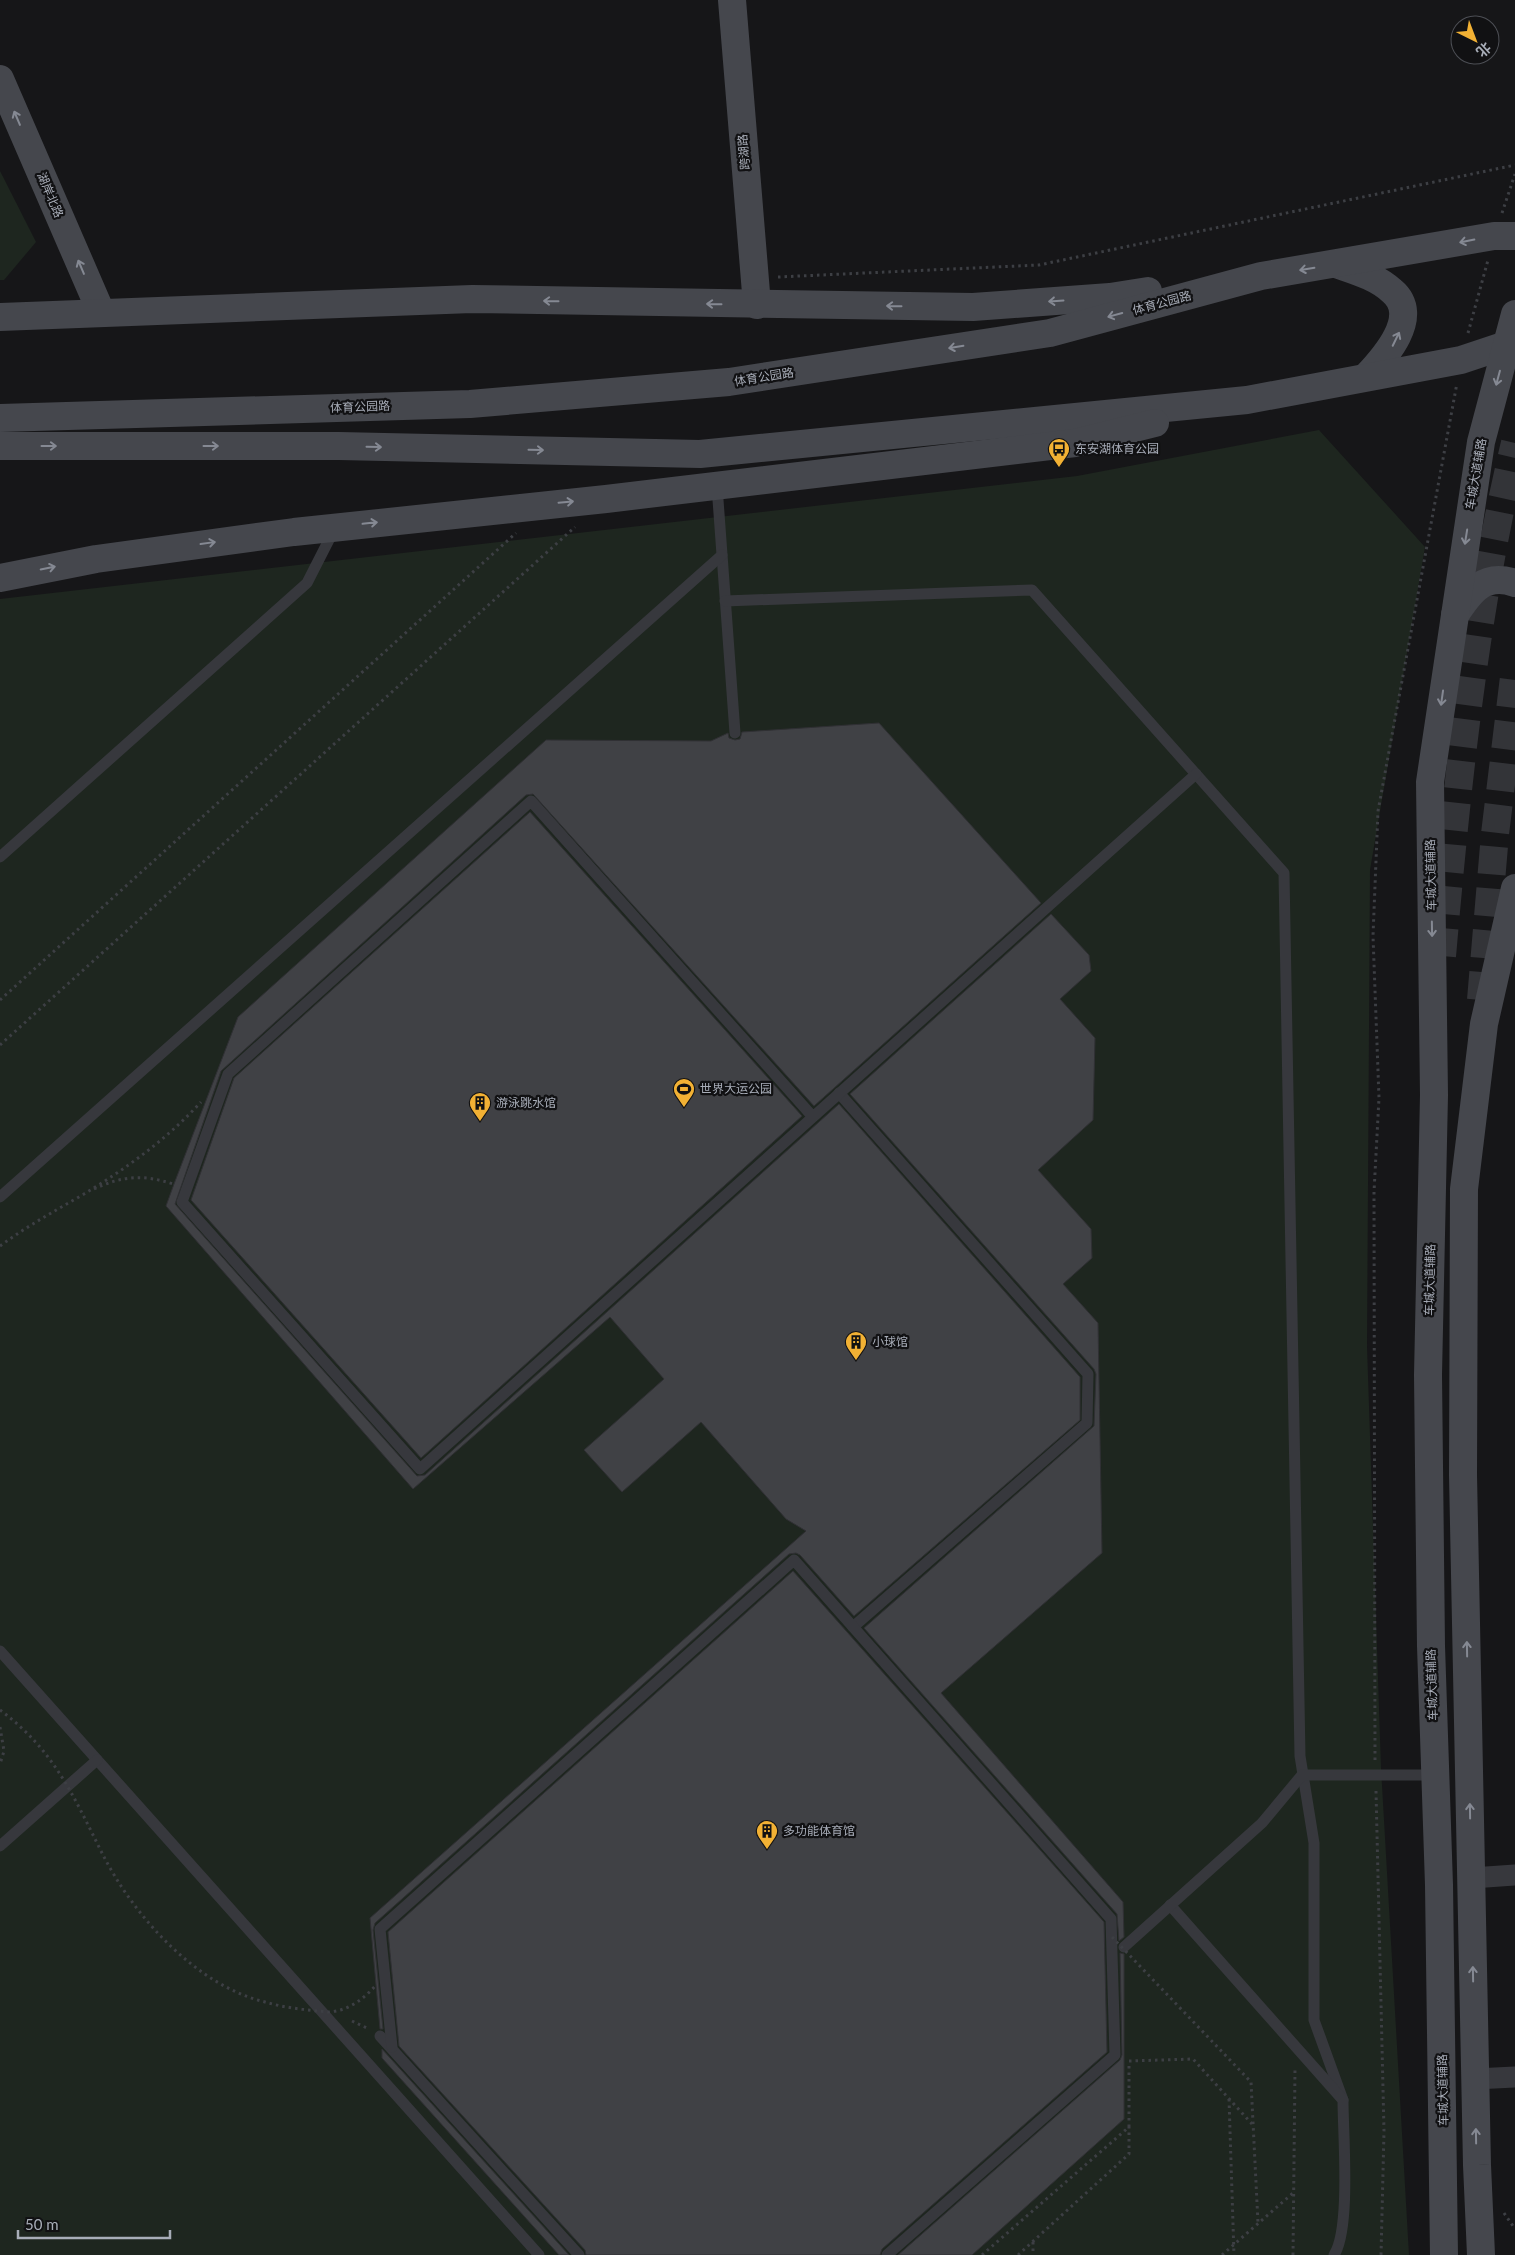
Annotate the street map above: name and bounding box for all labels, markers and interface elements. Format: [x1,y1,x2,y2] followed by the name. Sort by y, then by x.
[1450,15,1500,65] north arrow
[1473,39,1495,61] text: 北
[11,111,21,126] one-way arrow
[734,133,753,171] street label: 跨湖路
[34,170,67,220] street label: 湖岸北路
[1459,236,1475,246] one-way arrow
[76,260,86,275] one-way arrow
[1299,264,1315,274] one-way arrow
[1131,288,1193,318] street label: 体育公园路
[543,296,560,306] one-way arrow
[1048,296,1064,305] one-way arrow
[706,299,722,309] one-way arrow
[886,301,902,311] one-way arrow
[1107,311,1123,321] one-way arrow
[1391,332,1401,347] one-way arrow
[948,343,964,353] one-way arrow
[733,364,795,389] street label: 体育公园路
[1493,369,1502,385] one-way arrow
[330,398,390,415] street label: 体育公园路
[1047,437,1071,468] bus stop icon: 东安湖体育公园
[1462,437,1489,511] street label: 车城大道辅路
[40,441,56,451] one-way arrow
[202,441,219,451] one-way arrow
[1075,441,1159,456] place label: 东安湖体育公园
[365,442,381,451] one-way arrow
[528,445,544,455] one-way arrow
[558,498,574,507] one-way arrow
[361,518,377,528] one-way arrow
[1461,528,1471,544] one-way arrow
[200,538,216,548] one-way arrow
[39,563,55,573] one-way arrow
[1437,689,1447,705] one-way arrow
[1422,839,1439,911] street label: 车城大道辅路
[1427,920,1437,937] one-way arrow
[672,1077,696,1108] sports icon: 世界大运公园
[700,1081,772,1096] place label: 世界大运公园
[468,1091,492,1122] building icon: 游泳跳水馆
[496,1095,556,1110] place label: 游泳跳水馆
[1421,1244,1438,1316] street label: 车城大道辅路
[844,1330,868,1361] building icon: 小球馆
[872,1334,908,1349] place label: 小球馆
[1462,1641,1472,1658] one-way arrow
[1423,1649,1440,1721] street label: 车城大道辅路
[1465,1804,1475,1820] one-way arrow
[755,1819,779,1850] building icon: 多功能体育馆
[783,1823,855,1838] place label: 多功能体育馆
[1469,1966,1478,1982] one-way arrow
[1434,2054,1451,2126] street label: 车城大道辅路
[1471,2129,1481,2145] one-way arrow
[18,2208,170,2240] scale bar
[25,2215,59,2233] text: 50 m

